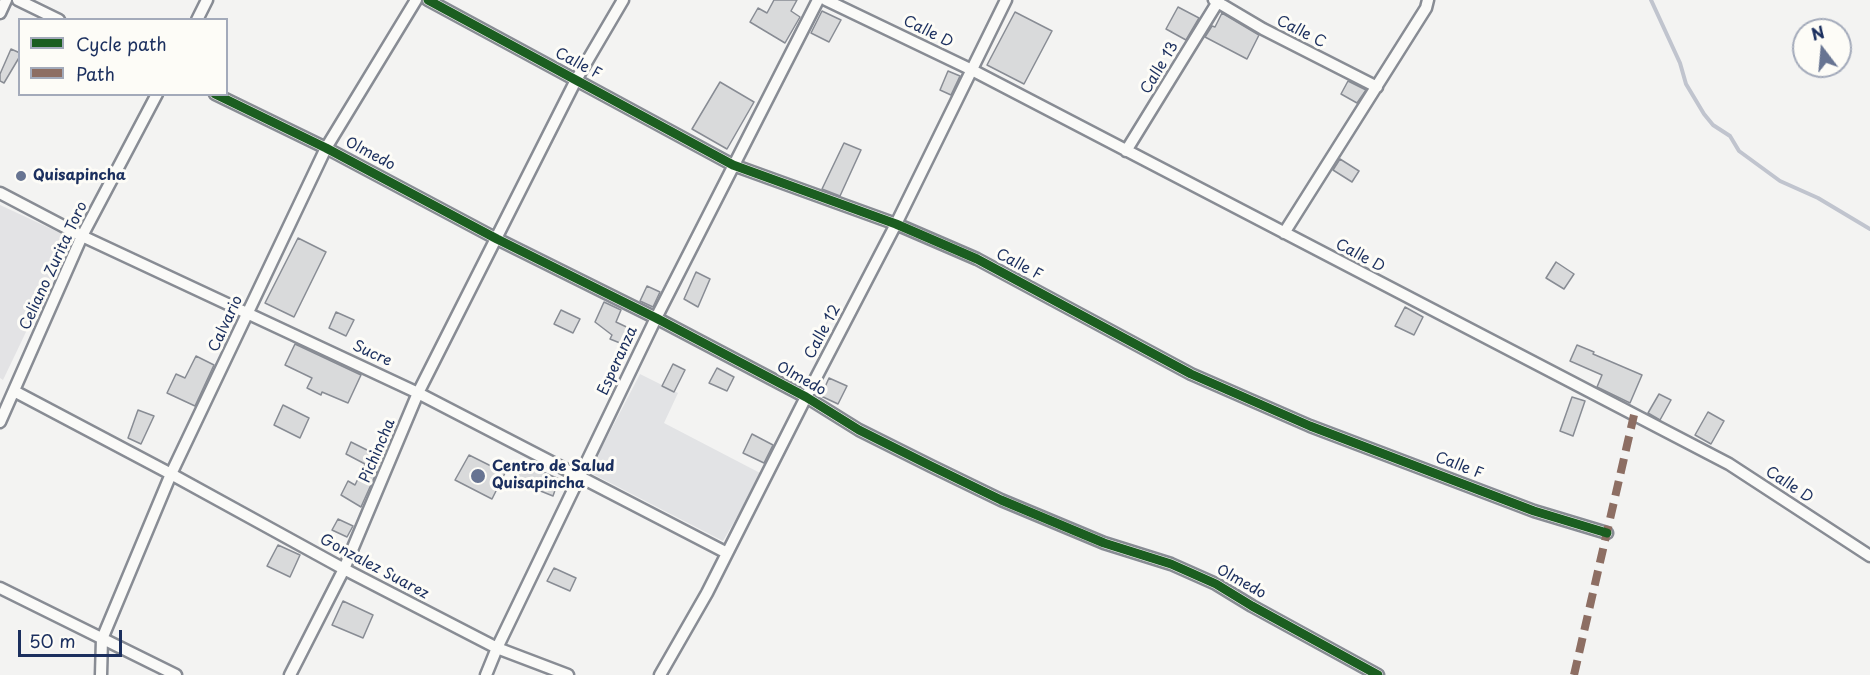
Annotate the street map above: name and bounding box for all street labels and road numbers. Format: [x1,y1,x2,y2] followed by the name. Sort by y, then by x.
[900,12,956,52] street label: Calle D
[1273,12,1329,52] street label: Calle C
[1137,38,1183,98] street label: Calle 13
[552,44,604,84] street label: Calle F
[342,133,398,175] street label: Olmedo
[16,199,92,333] street label: Celiano Zurita Toro
[1332,236,1388,276] street label: Calle D
[993,245,1045,285] street label: Calle F
[205,293,247,355] street label: Calvario
[801,302,845,362] street label: Calle 12
[594,324,642,398] street label: Esperanza
[349,337,395,371] street label: Sucre
[773,358,829,400] street label: Olmedo
[357,416,399,486] street label: Pichincha
[1432,449,1486,483] street label: Calle F
[1762,463,1816,507] street label: Calle D
[316,531,432,603] street label: Gonzalez Suarez
[1213,561,1269,603] street label: Olmedo

